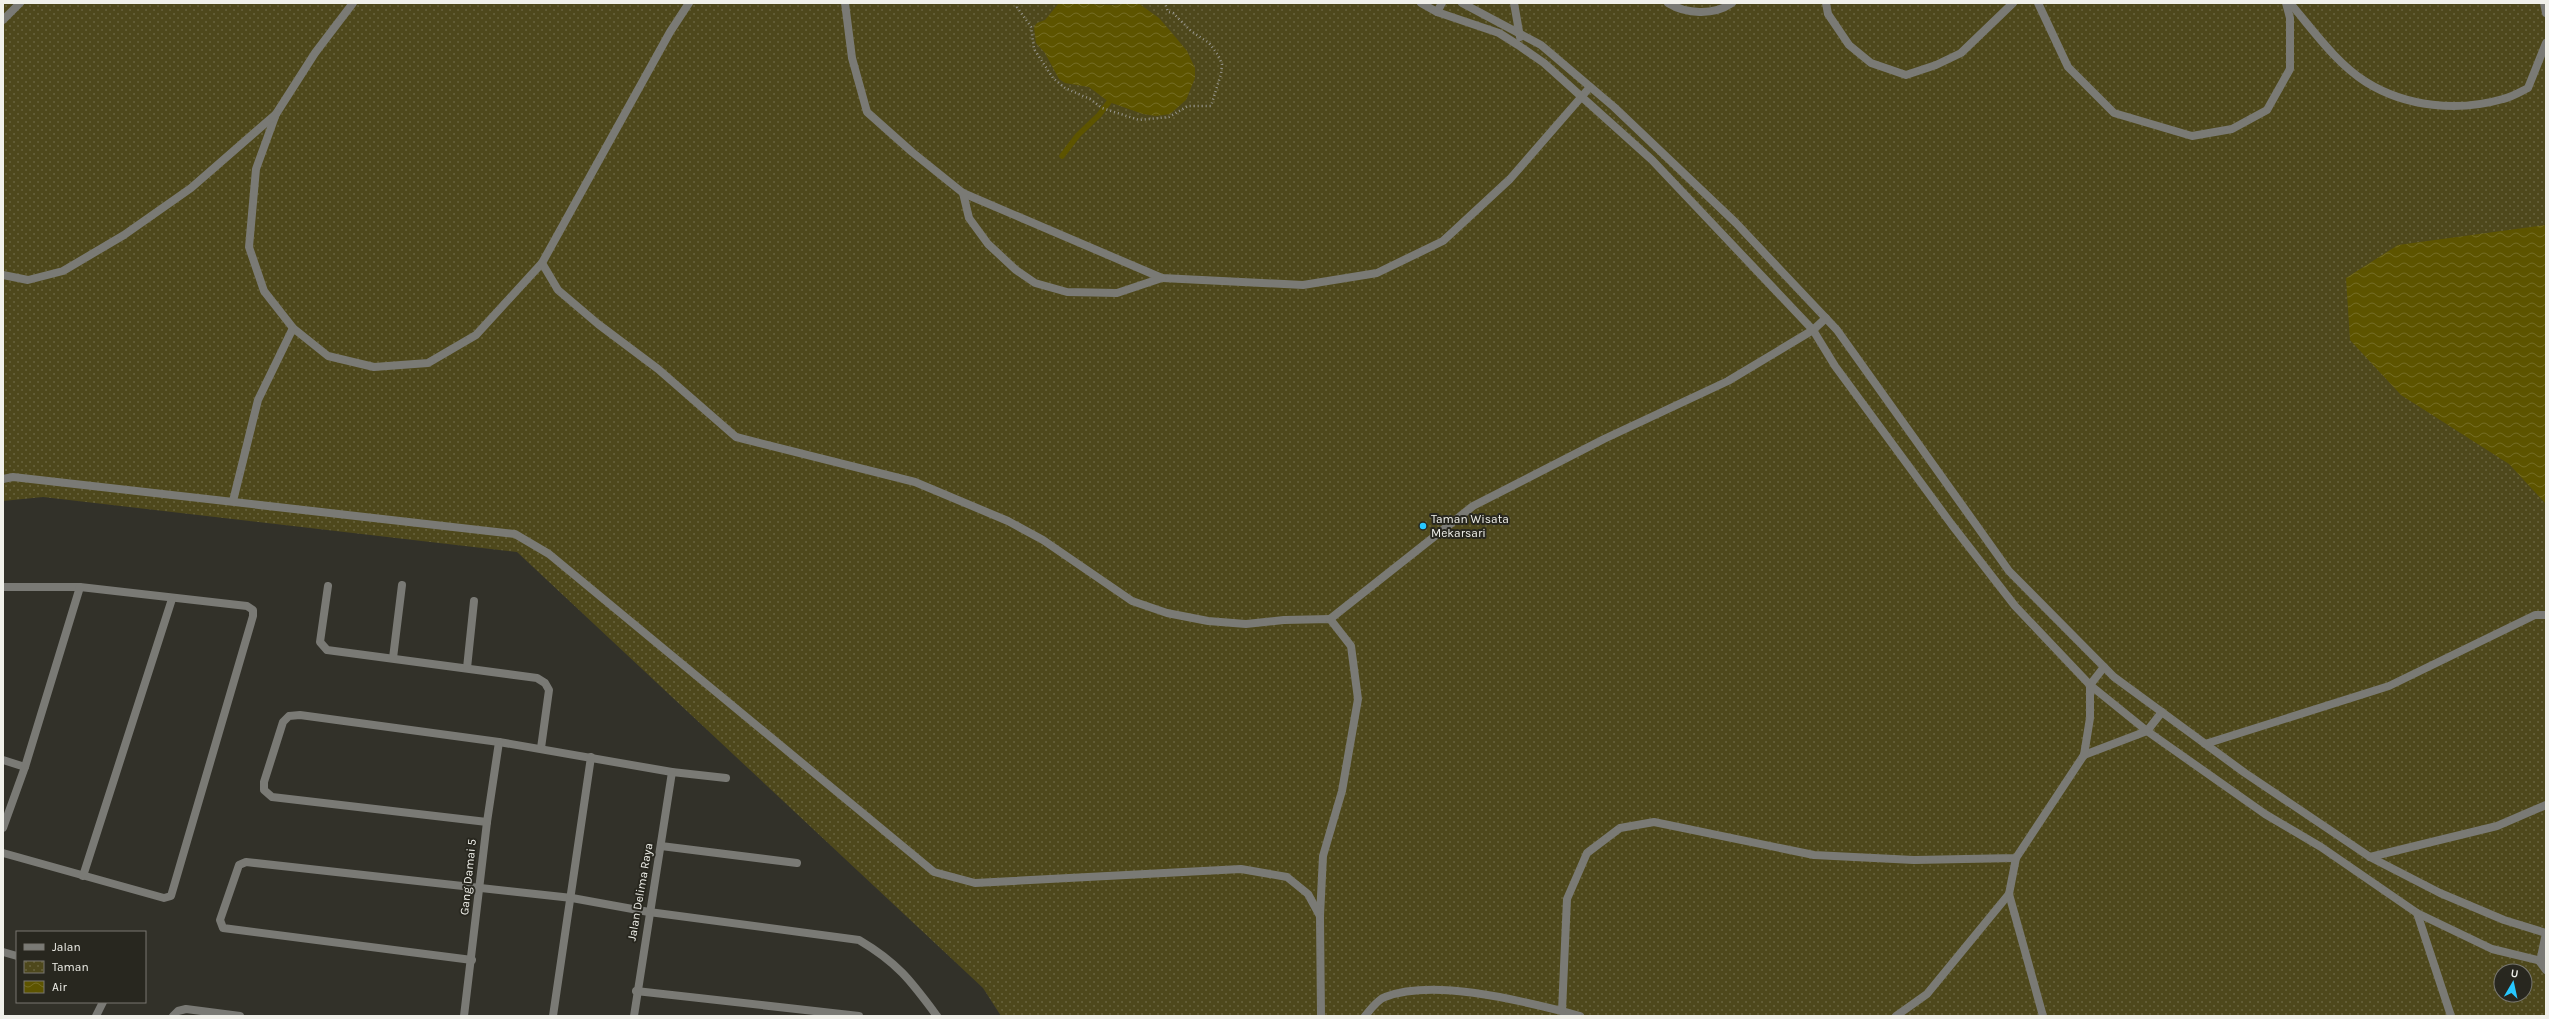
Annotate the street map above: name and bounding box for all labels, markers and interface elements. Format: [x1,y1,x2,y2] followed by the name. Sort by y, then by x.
[1431,512,1509,540] place label: Taman Wisata Mekarsari
[1418,521,1428,531] marker: Taman Wisata Mekarsari
[457,838,479,916] street label: Gang Damai 5
[624,842,656,942] street label: Jalan Delima Raya
[16,931,146,1003] legend
[52,940,81,954] text: Jalan
[52,960,89,974] text: Taman
[2493,963,2533,1003] north arrow
[2510,967,2519,981] text: U
[52,980,67,994] text: Air

